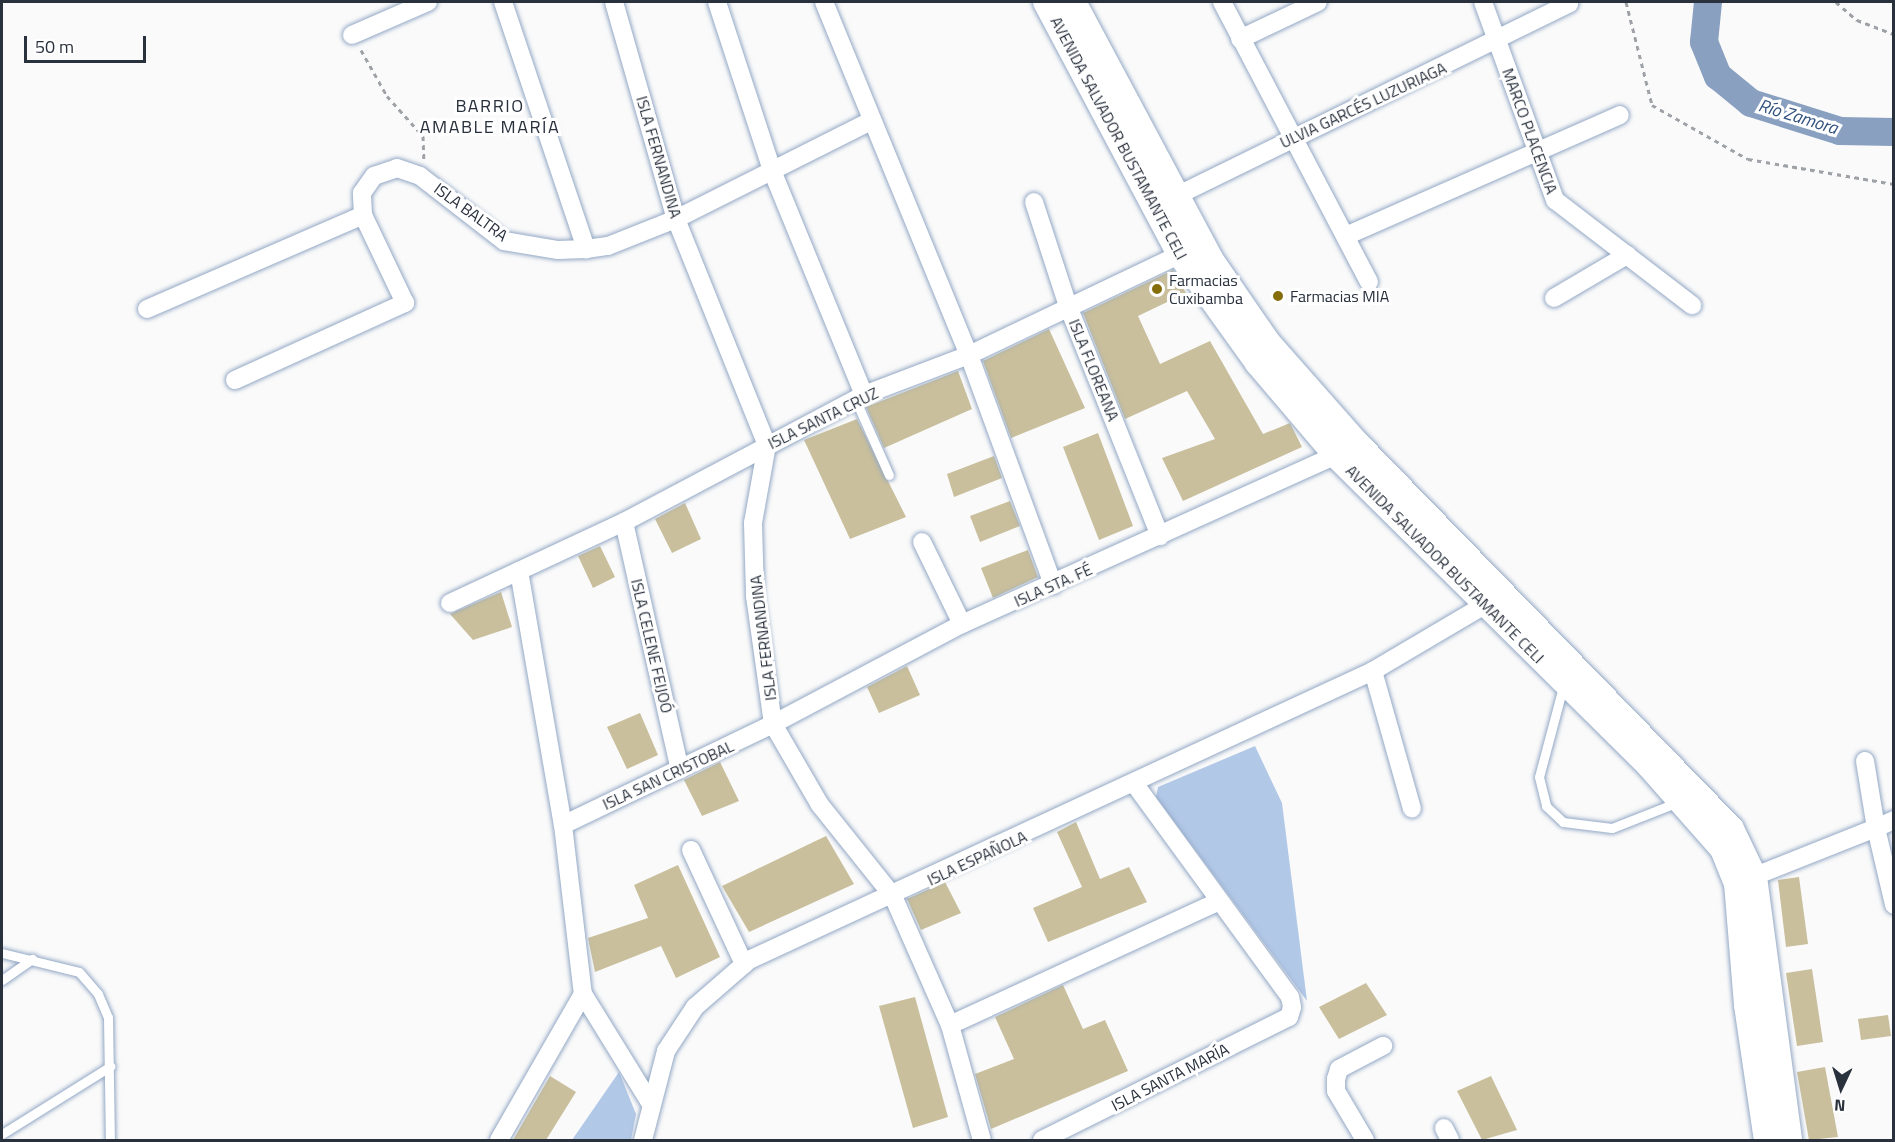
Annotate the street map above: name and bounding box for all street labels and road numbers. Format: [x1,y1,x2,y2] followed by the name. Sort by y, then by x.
[1047,13,1191,263] street label: AVENIDA SALVADOR BUSTAMANTE CELI
[1277,58,1449,152] street label: ULVIA GARCÉS LUZURIAGA
[1498,65,1562,197] street label: MARCO PLACENCIA
[632,94,686,220] street label: ISLA FERNANDINA
[430,179,512,245] street label: ISLA BALTRA
[1065,316,1123,424] street label: ISLA FLOREANA
[765,383,881,453] street label: ISLA SANTA CRUZ
[1342,461,1548,667] street label: AVENIDA SALVADOR BUSTAMANTE CELI
[1011,559,1095,611] street label: ISLA STA. FÉ
[746,574,780,702] street label: ISLA FERNANDINA
[627,577,677,715] street label: ISLA CELENE FEIJOÓ
[599,736,737,814] street label: ISLA SAN CRISTOBAL
[924,826,1030,890] street label: ISLA ESPAÑOLA
[1108,1039,1232,1115] street label: ISLA SANTA MARÍA

